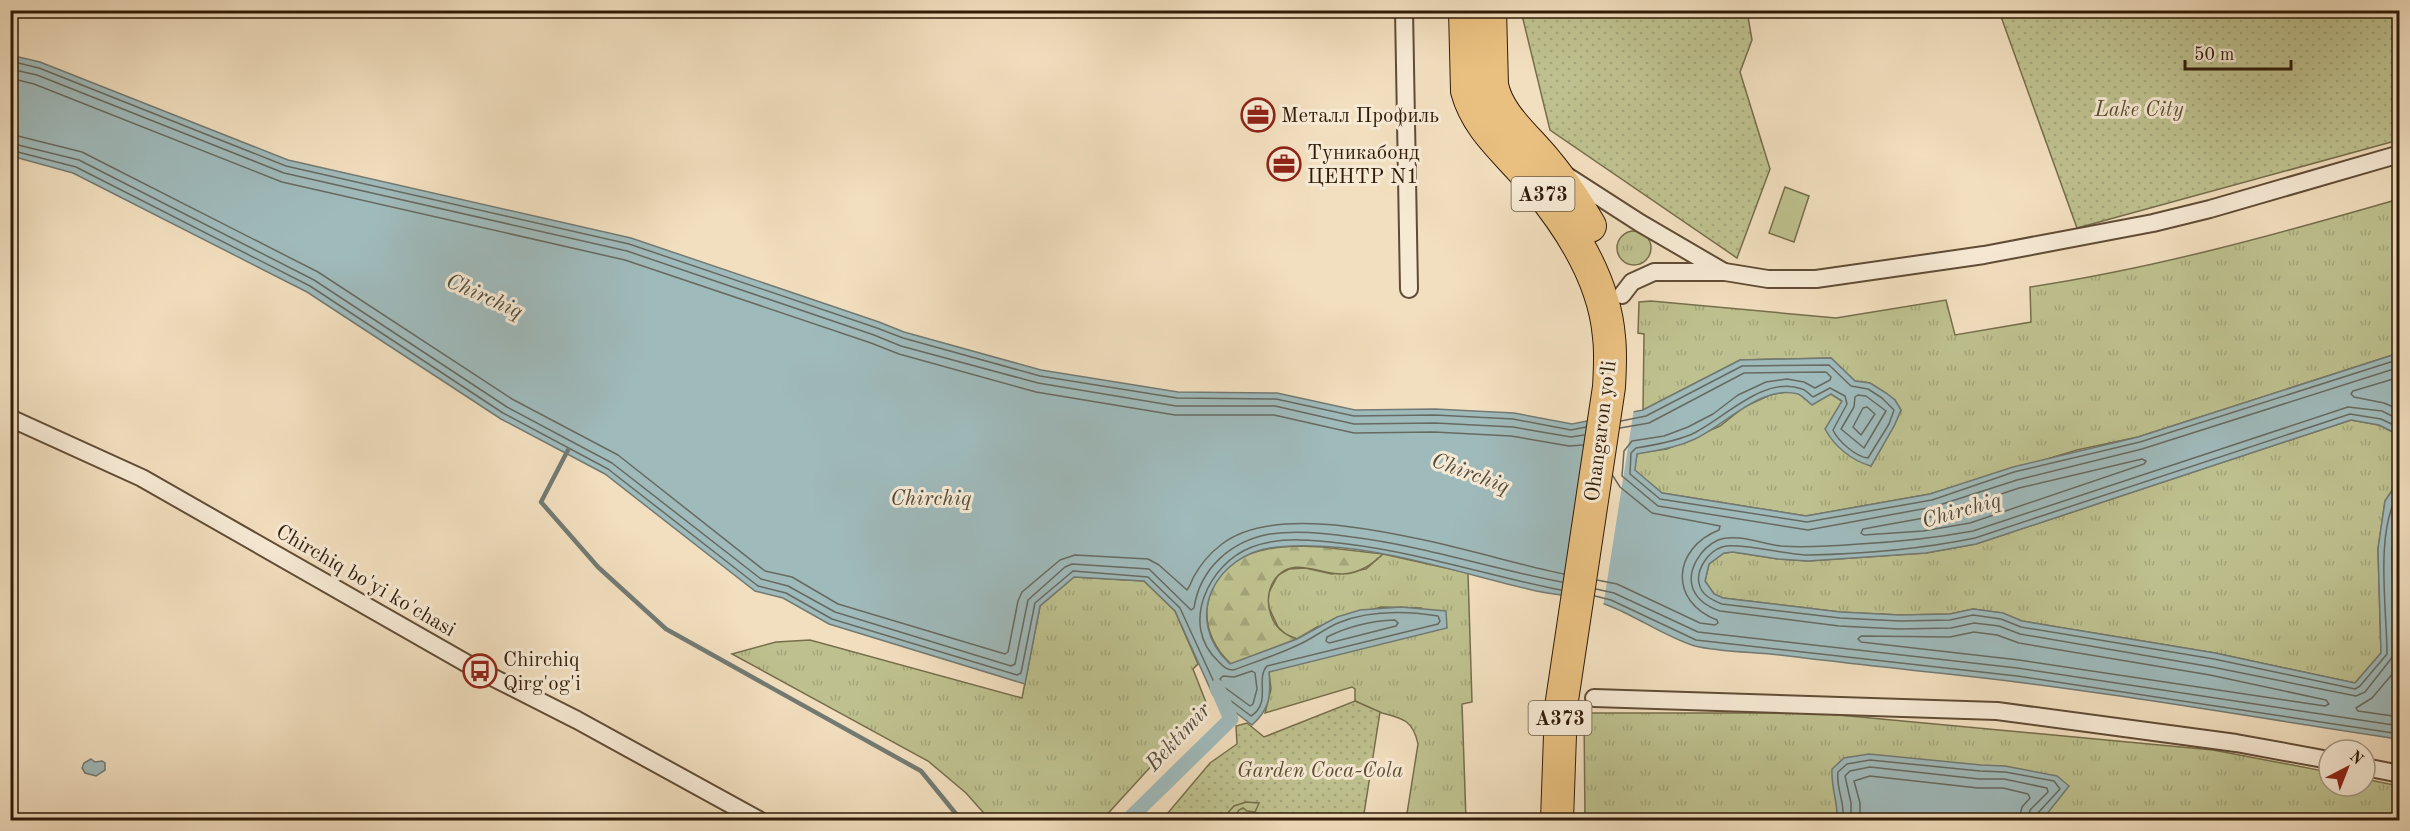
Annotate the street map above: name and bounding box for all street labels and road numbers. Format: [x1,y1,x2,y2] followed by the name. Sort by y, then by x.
[1512,177,1574,211] road number: A373
[1582,359,1621,503] street label: Ohangaron yoʻli
[272,521,459,641] street label: Chirchiq bo'yi ko'chasi
[1528,701,1592,735] road number: A373

